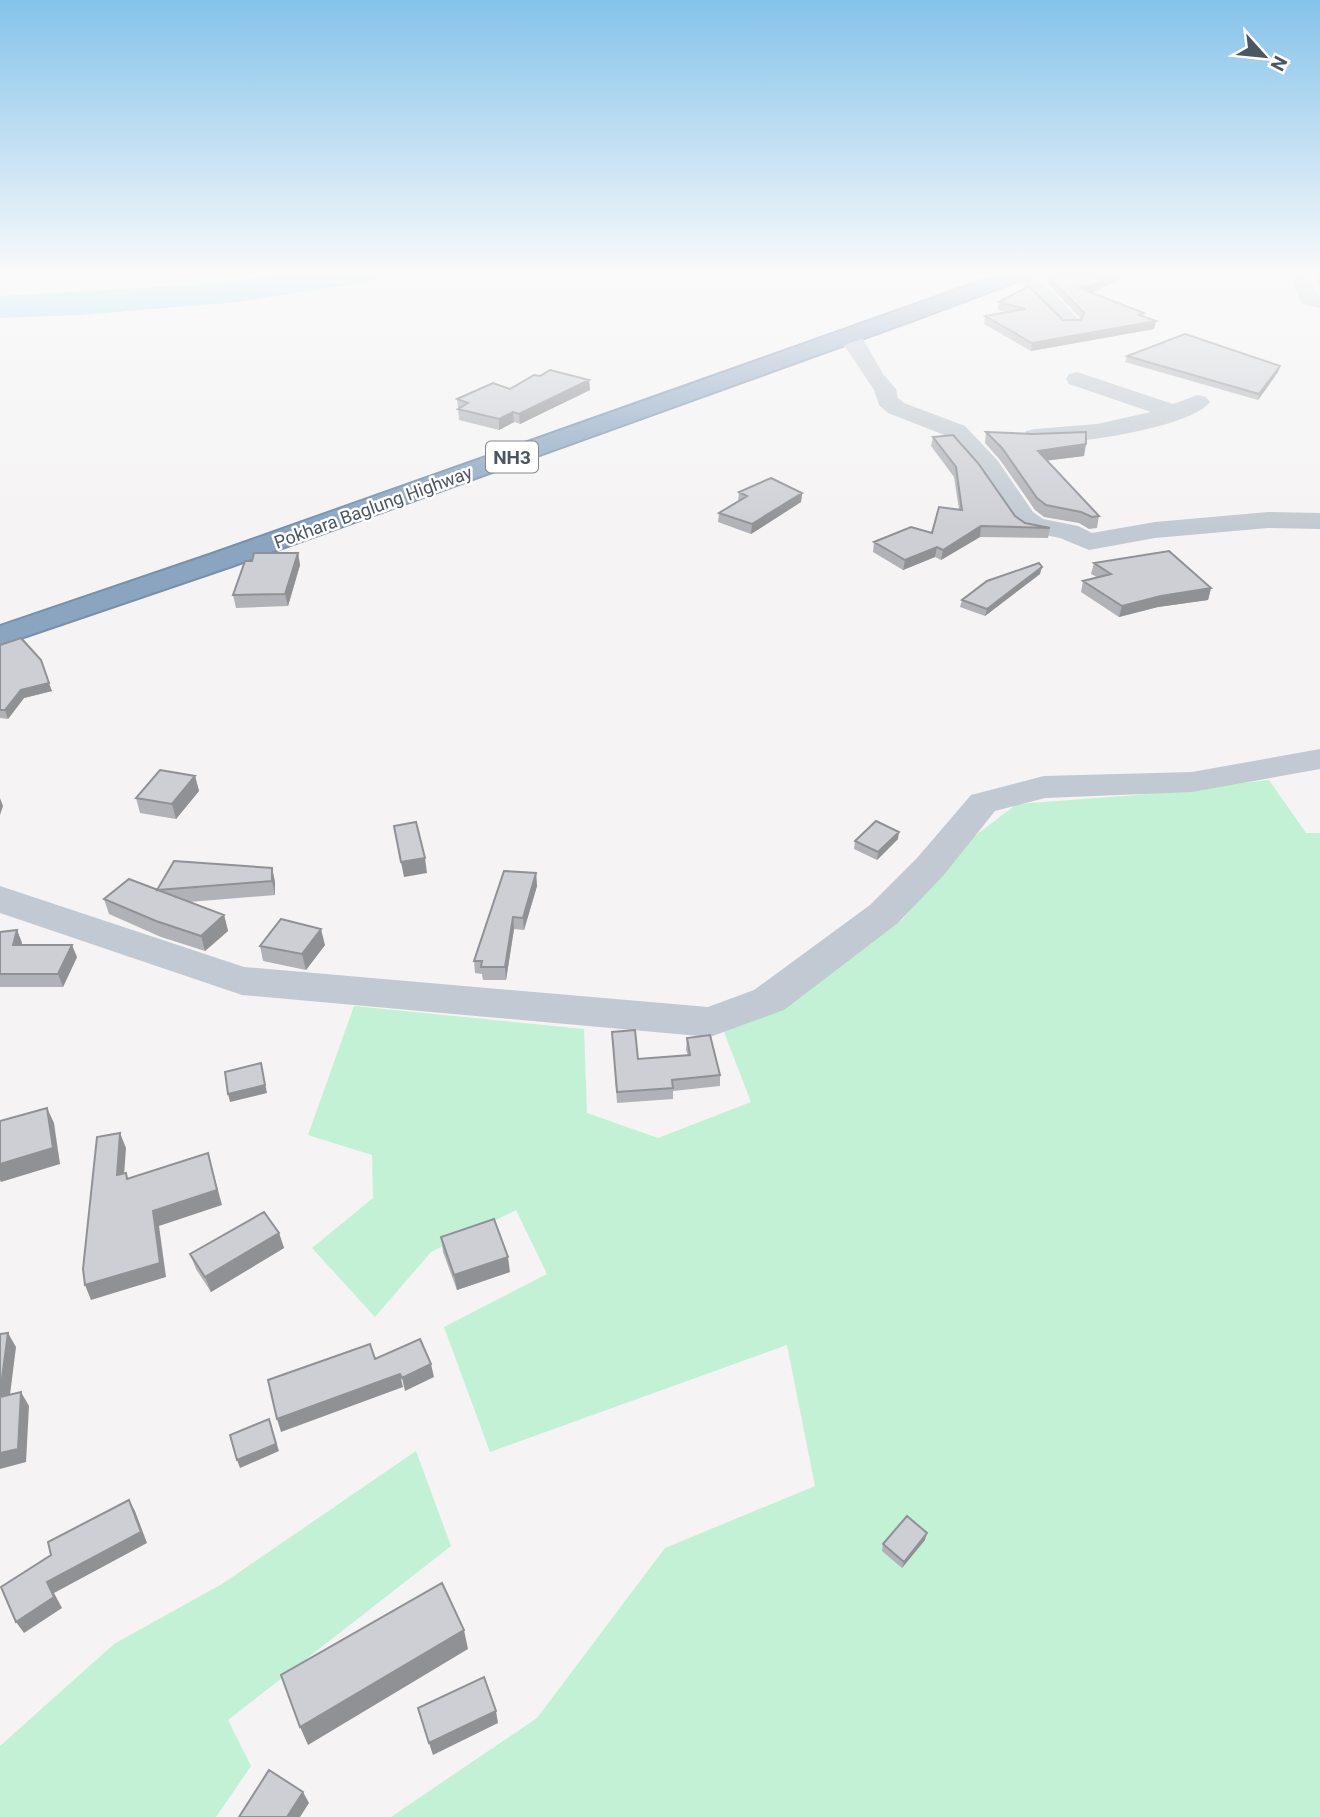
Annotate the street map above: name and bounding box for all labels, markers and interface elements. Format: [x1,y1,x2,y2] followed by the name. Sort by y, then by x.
[1229,21,1299,91] north arrow
[1265,52,1292,75] text: N
[486,442,538,472] road number: NH3
[271,461,475,553] street label: Pokhara Baglung Highway

